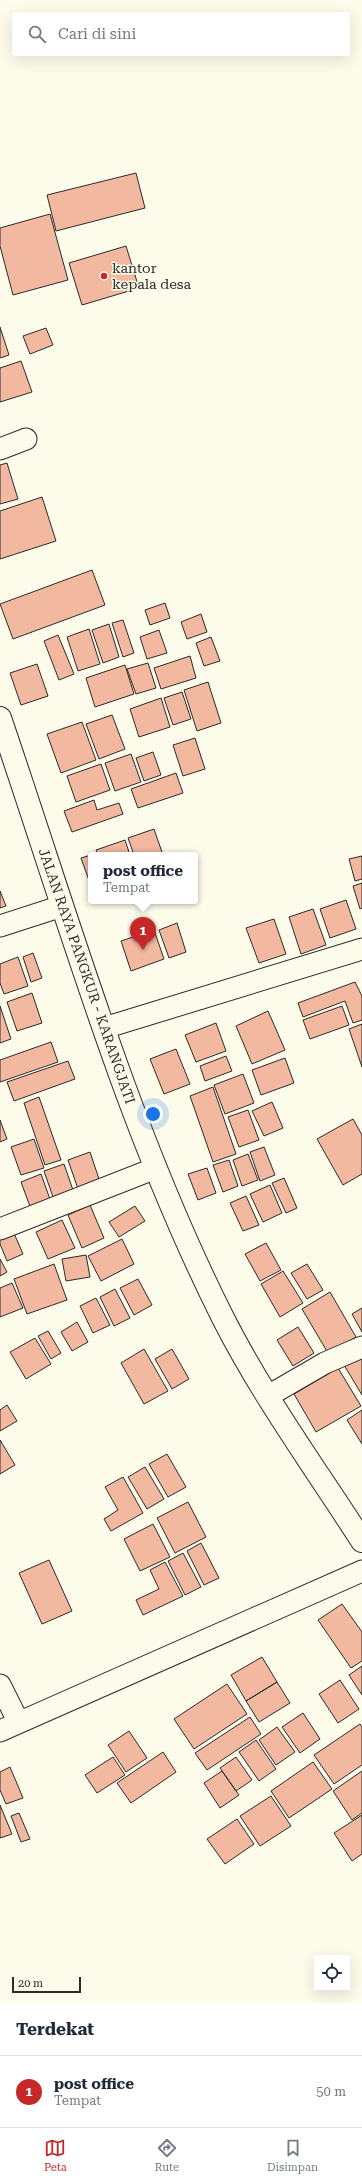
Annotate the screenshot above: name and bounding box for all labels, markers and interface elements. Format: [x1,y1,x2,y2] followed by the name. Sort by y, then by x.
[12,12,350,56] search box
[26,23,48,45] icon: search
[58,25,136,43] text: Cari di sini
[112,260,191,292] place label: kantor kepala desa
[99,271,109,281] marker: kantor kepala desa
[36,846,138,1106] street label: JALAN RAYA PANGKUR - KARANGJATI
[88,852,198,904] popup
[103,862,183,880] text: post office
[103,880,150,895] text: Tempat
[130,917,156,950] pin: 1
[143,1104,163,1124] your location
[314,1955,350,1991] map controls
[314,1955,350,1991] button: locate
[12,1975,81,1994] scale bar
[18,1977,43,1990] text: 20 m
[16,2019,94,2039] text: Terdekat
[54,2075,134,2093] text: post office
[25,2084,33,2099] text: 1
[316,2084,346,2099] text: 50 m
[54,2093,101,2108] text: Tempat
[44,2137,67,2174] tab: Peta
[155,2137,179,2174] tab: Rute
[267,2137,318,2174] tab: Disimpan

